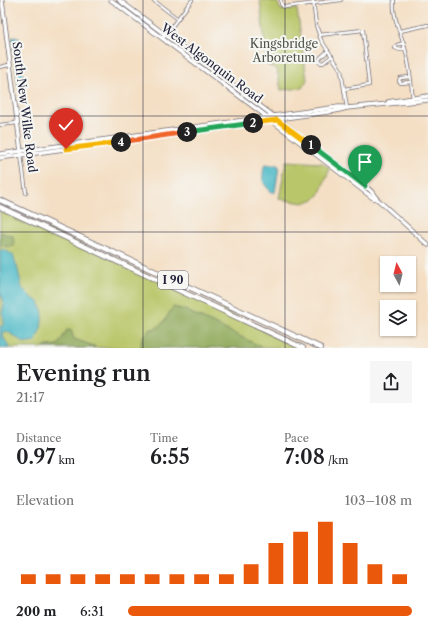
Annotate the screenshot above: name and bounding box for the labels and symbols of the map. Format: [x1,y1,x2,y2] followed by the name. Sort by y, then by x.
[157,19,266,106] street label: West Algonquin Road
[250,36,318,65] park label: Kingsbridge Arboretum
[10,41,41,174] street label: South New Wilke Road
[49,108,83,149] pin
[243,113,263,133] pin: 2
[177,122,197,142] pin: 3
[111,132,131,152] pin: 4
[301,135,321,155] pin: 1
[348,145,382,186] pin
[380,256,416,292] north arrow
[158,271,188,289] road number: I 90

